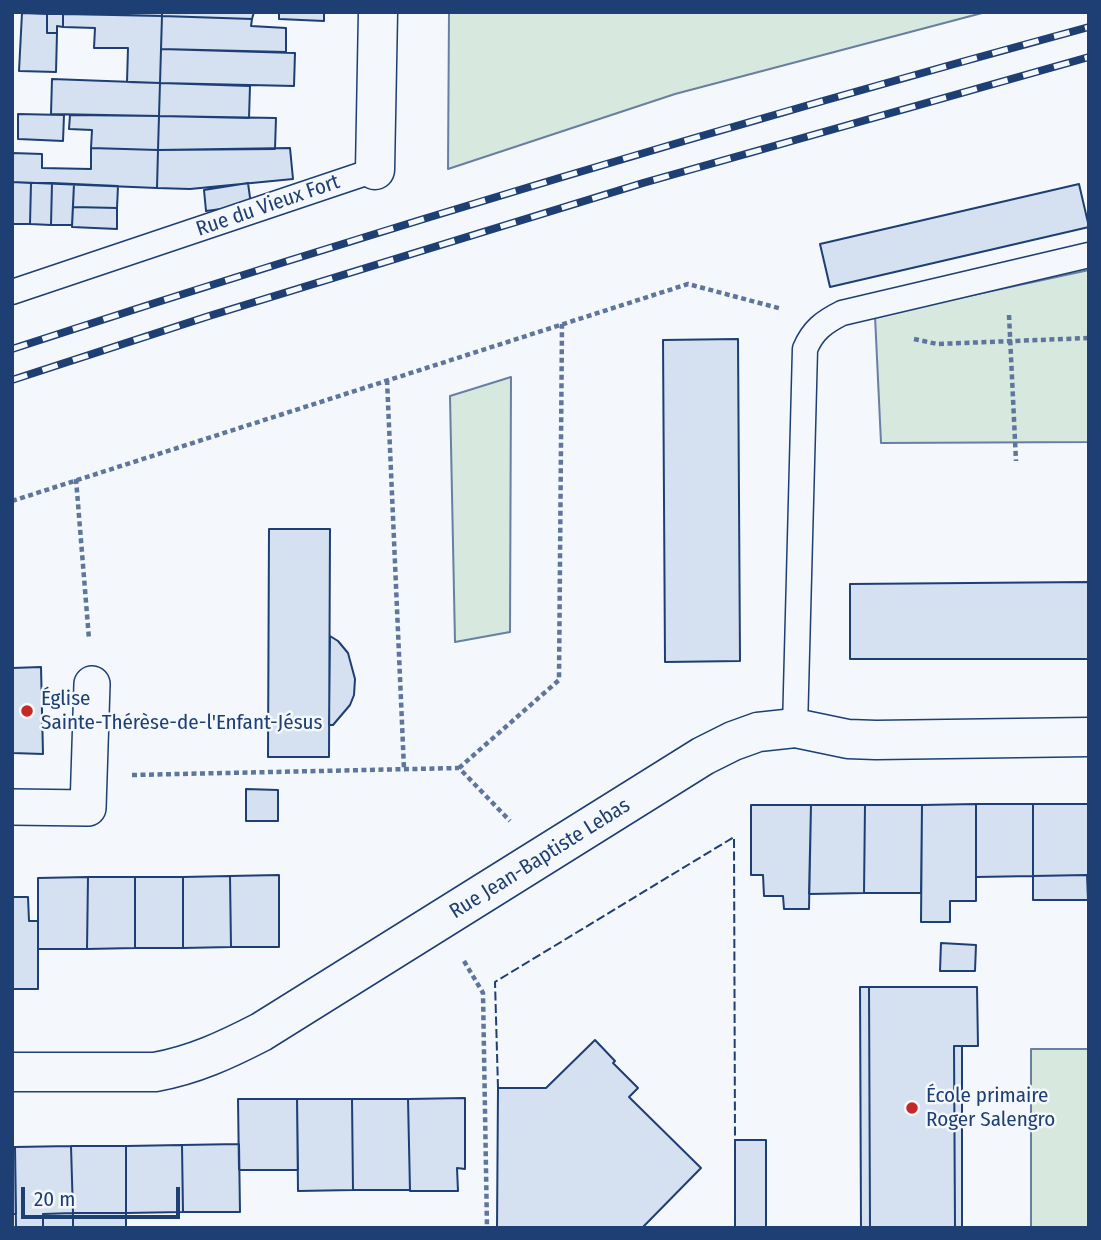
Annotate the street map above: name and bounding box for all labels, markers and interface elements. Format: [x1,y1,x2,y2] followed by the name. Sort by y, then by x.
[193,170,343,242] street label: Rue du Vieux Fort
[41,686,323,736] place label: Église Sainte-Thérèse-de-l'Enfant-Jésus
[19,703,35,719] marker: Église Sainte-Thérèse-de-l'Enfant-Jésus
[445,793,635,925] street label: Rue Jean-Baptiste Lebas
[926,1083,1055,1133] place label: École primaire Roger Salengro
[904,1100,920,1116] marker: École primaire Roger Salengro
[24,1174,184,1218] scale bar
[34,1186,75,1212] text: 20 m

